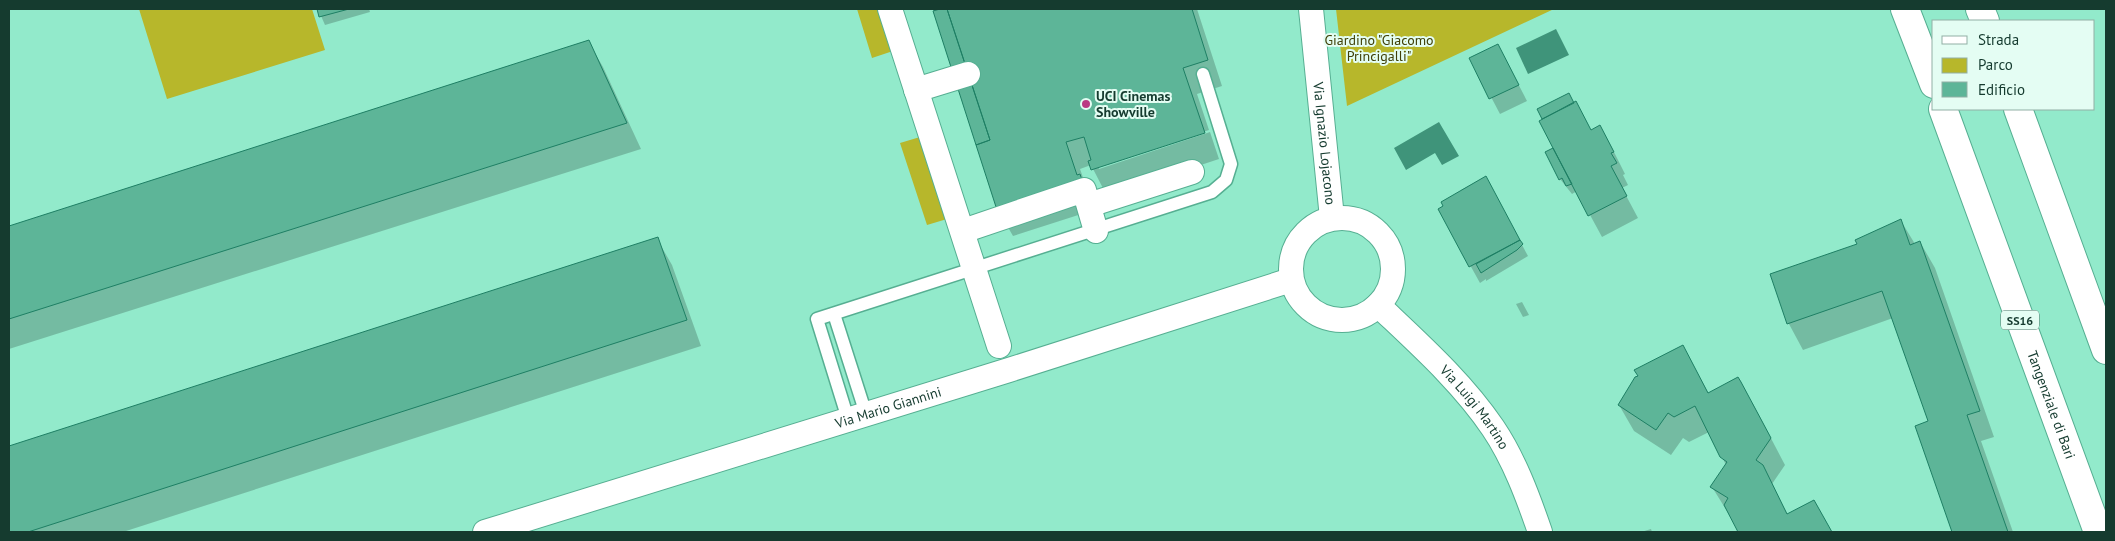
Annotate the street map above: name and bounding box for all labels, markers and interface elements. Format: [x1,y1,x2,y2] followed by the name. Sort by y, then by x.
[1932,20,2095,110] legend
[1978,30,2019,49] text: Strada
[1324,31,1434,65] park label: Giardino "Giacomo Princigalli"
[1978,55,2013,74] text: Parco
[1309,80,1340,206] street label: Via Ignazio Lojacono
[1978,80,2025,99] text: Edificio
[1096,87,1171,121] place label: UCI Cinemas Showville
[1080,98,1092,110] marker: UCI Cinemas Showville
[2001,310,2039,330] road number: SS16
[2023,348,2079,461] street label: Tangenziale di Bari
[1435,360,1513,453] street label: Via Luigi Martino
[832,382,943,433] street label: Via Mario Giannini

